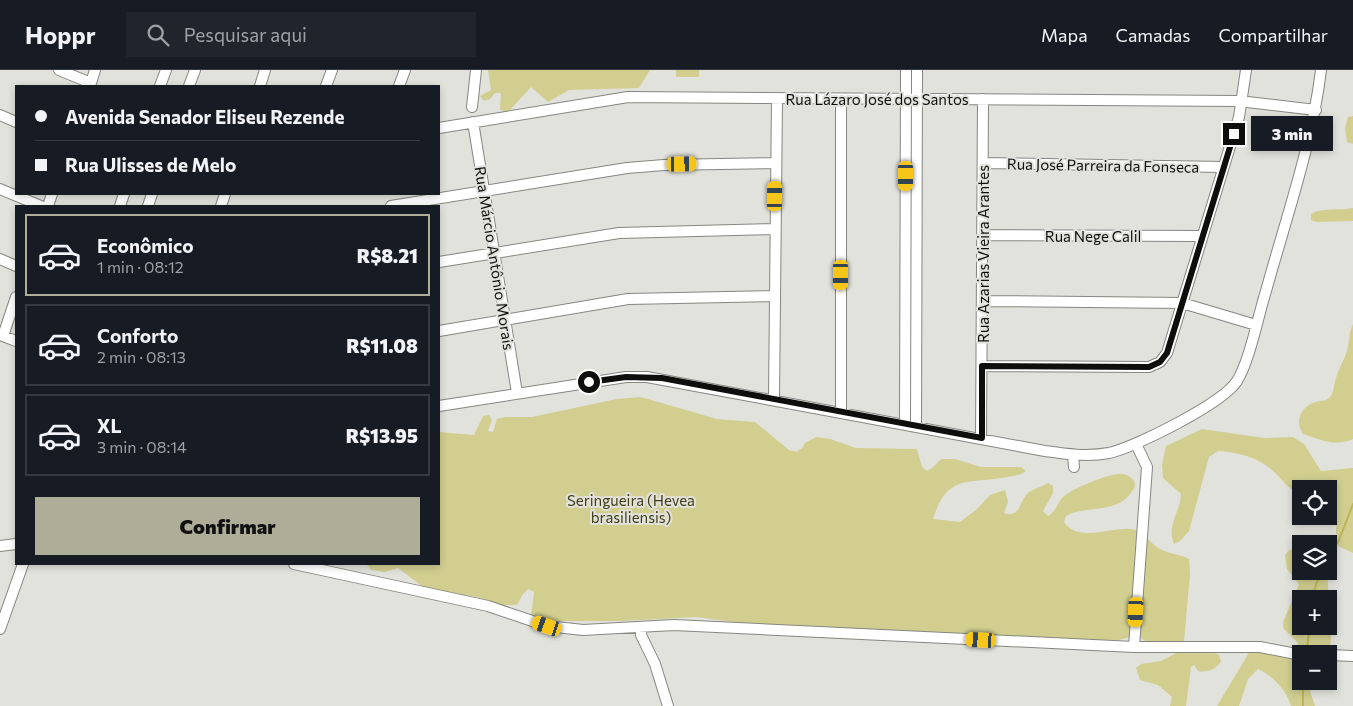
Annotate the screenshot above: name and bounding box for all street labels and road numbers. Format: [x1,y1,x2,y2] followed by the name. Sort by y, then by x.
[785,90,969,108] street label: Rua Lázaro José dos Santos
[1007,154,1199,176] street label: Rua José Parreira da Fonseca
[472,165,518,351] street label: Rua Márcio Antônio Morais
[974,165,992,343] street label: Rua Azarias Vieira Arantes
[1045,227,1141,245] street label: Rua Nege Calil

